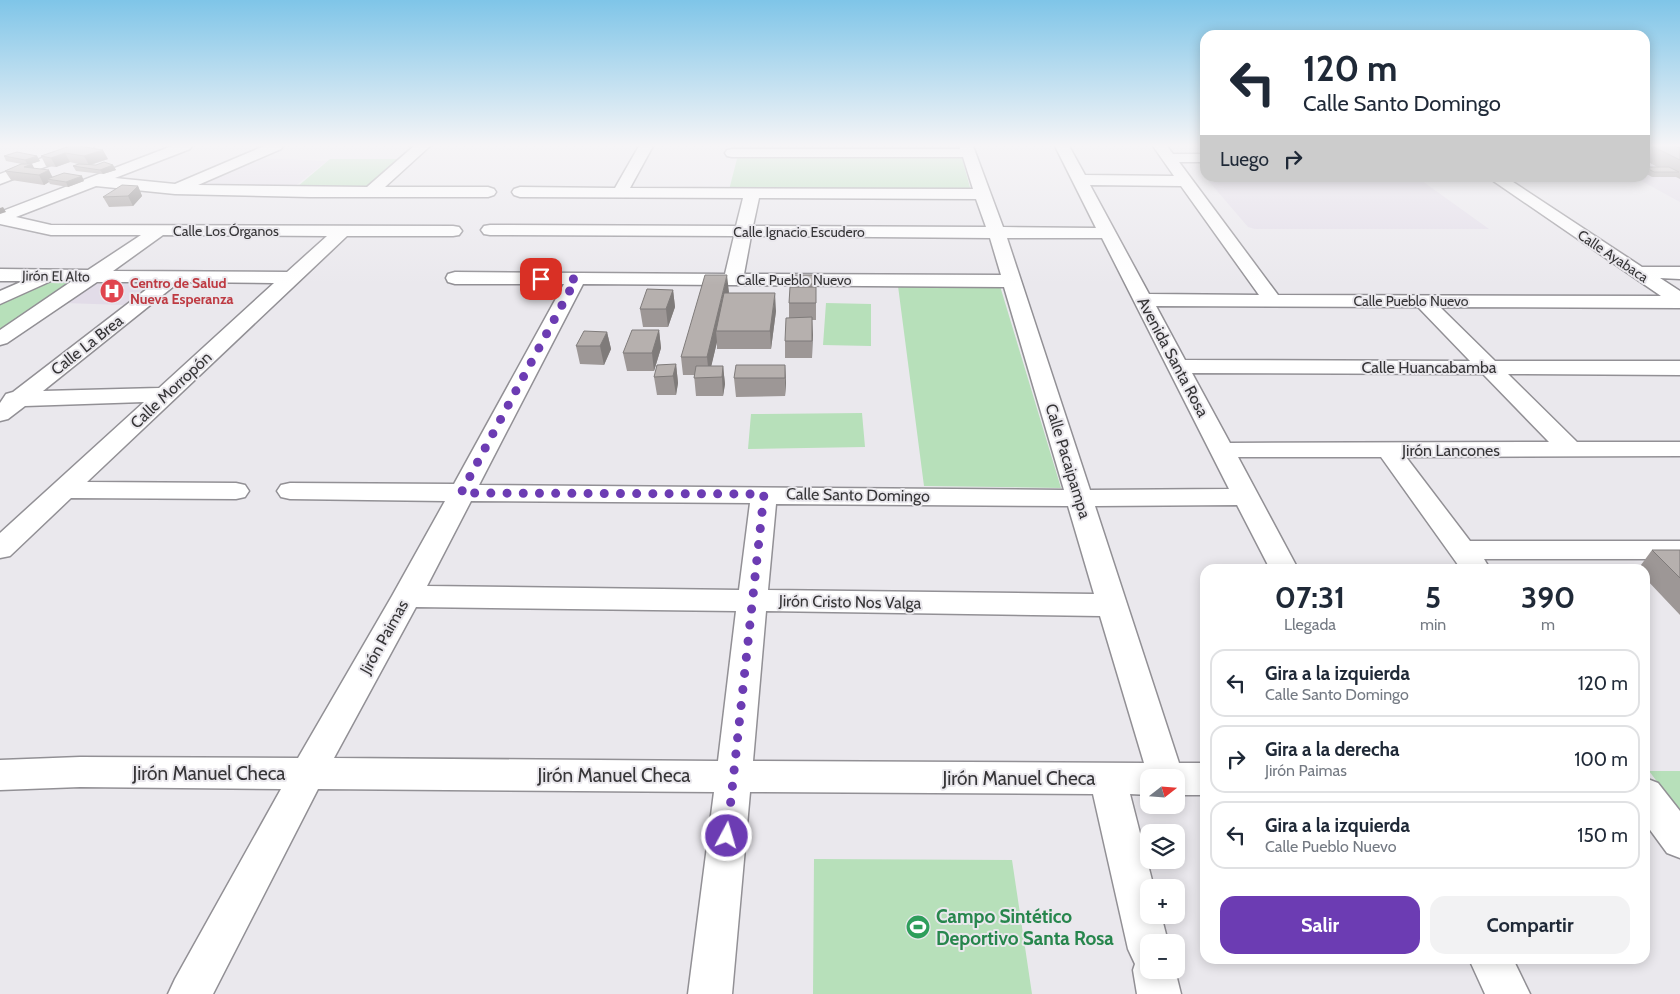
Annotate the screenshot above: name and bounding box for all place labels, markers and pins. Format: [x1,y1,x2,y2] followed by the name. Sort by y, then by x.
[520,258,562,300] pin
[130,274,234,308] place label: Centro de Salud Nueva Esperanza
[99,278,125,304] hospital icon: Centro de Salud Nueva Esperanza
[936,905,1114,950] place label: Campo Sintético Deportivo Santa Rosa
[905,914,931,940] sports icon: Campo Sintético Deportivo Santa Rosa

